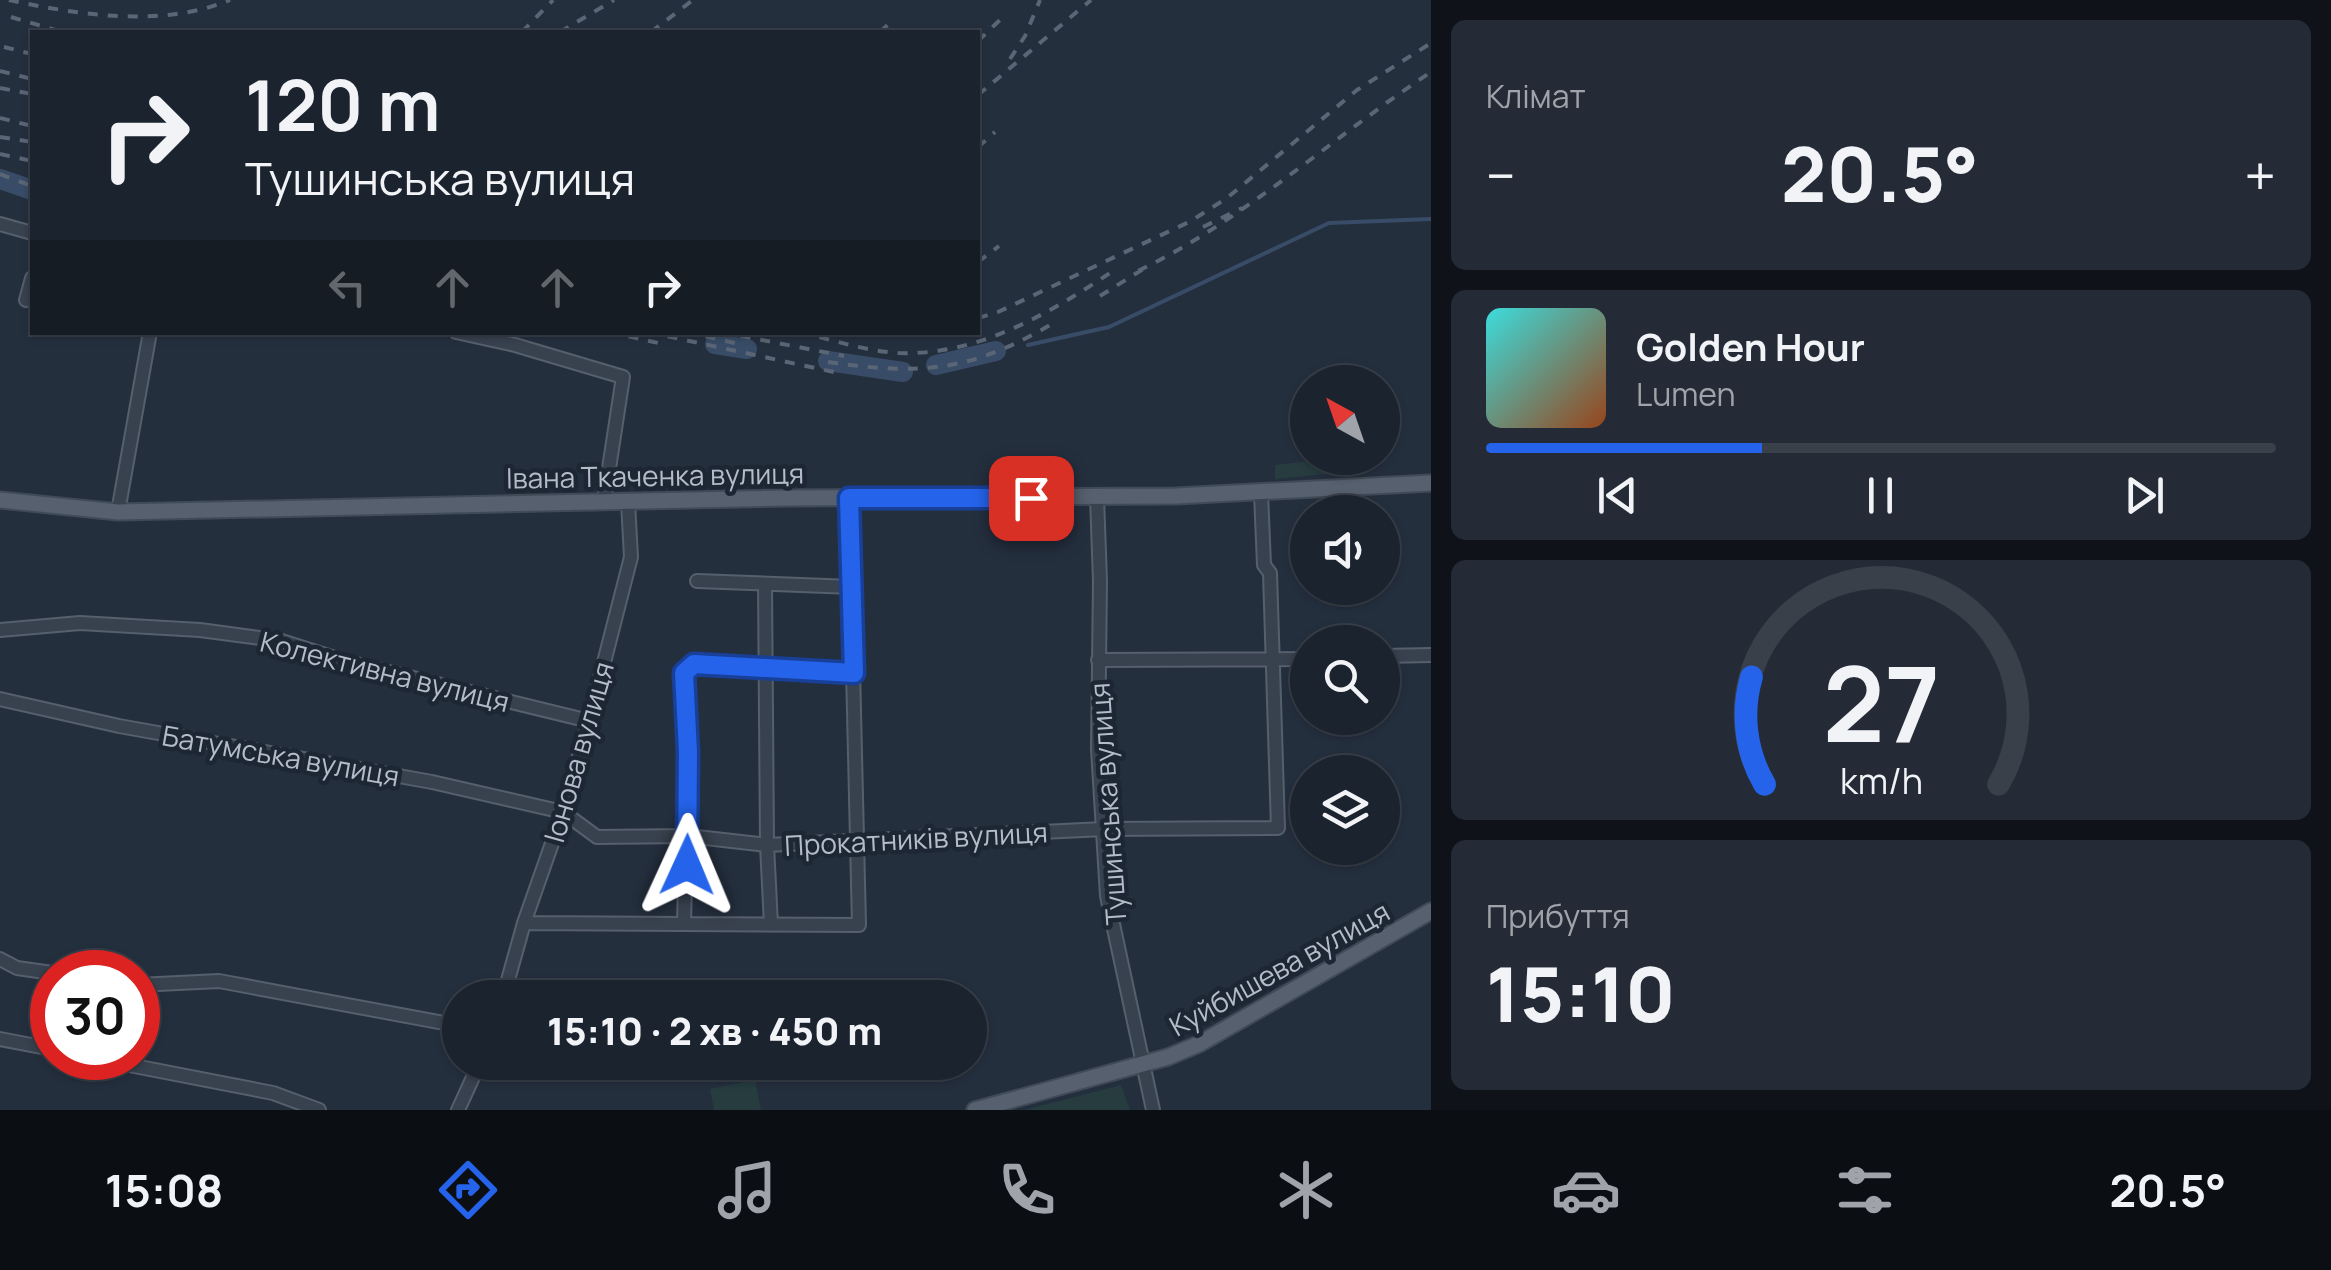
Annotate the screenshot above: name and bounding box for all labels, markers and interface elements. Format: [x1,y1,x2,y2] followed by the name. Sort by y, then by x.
[245,56,440,152] text: 120 m
[80,70,210,200] icon: right
[1486,74,1586,118] text: Клімат
[1781,122,1979,225] text: 20.5°
[1486,137,1516,213] text: −
[2244,137,2276,213] text: +
[245,147,635,209] text: Тушинська вулиця
[320,260,375,315] icon: left
[425,260,480,315] icon: ahead
[530,260,585,315] icon: ahead
[635,260,690,315] icon: right
[1636,320,1865,372] text: Golden Hour
[1290,365,1400,475] north arrow
[1290,365,1400,865] map controls
[1636,372,1736,416] text: Lumen
[506,453,804,497] street label: Івана Ткаченка вулиця
[989,456,1074,541] pin
[1590,468,1645,523] icon: previous
[1853,468,1908,523] icon: pause
[2117,468,2172,523] icon: next
[1004,471,1059,526] icon: arrive
[1290,495,1400,605] button: sound
[257,622,513,720] street label: Колективна вулиця
[1290,625,1400,735] button: search
[1822,631,1940,773] text: 27
[534,657,622,847] street label: Іонова вулиця
[1080,682,1134,926] street label: Тушинська вулиця
[159,715,403,795] street label: Батумська вулиця
[1290,755,1400,865] button: layers
[1839,756,1923,805] text: km/h
[783,812,1049,864] street label: Прокатників вулиця
[635,813,739,917] position arrow
[1162,892,1396,1044] street label: Куйбишева вулиця
[1486,894,1630,938] text: Прибуття
[1486,942,1676,1045] text: 15:10
[30,950,160,1080] speed limit sign: 30
[547,1004,882,1056] text: 15:10 · 2 хв · 450 m
[433,1155,503,1225] icon: directions
[712,1155,782,1225] icon: music
[992,1155,1062,1225] icon: phone
[1271,1155,1341,1225] icon: climate
[1551,1155,1621,1225] icon: car
[1830,1155,1900,1225] icon: filters
[105,1159,223,1221] text: 15:08
[2110,1159,2226,1221] text: 20.5°

